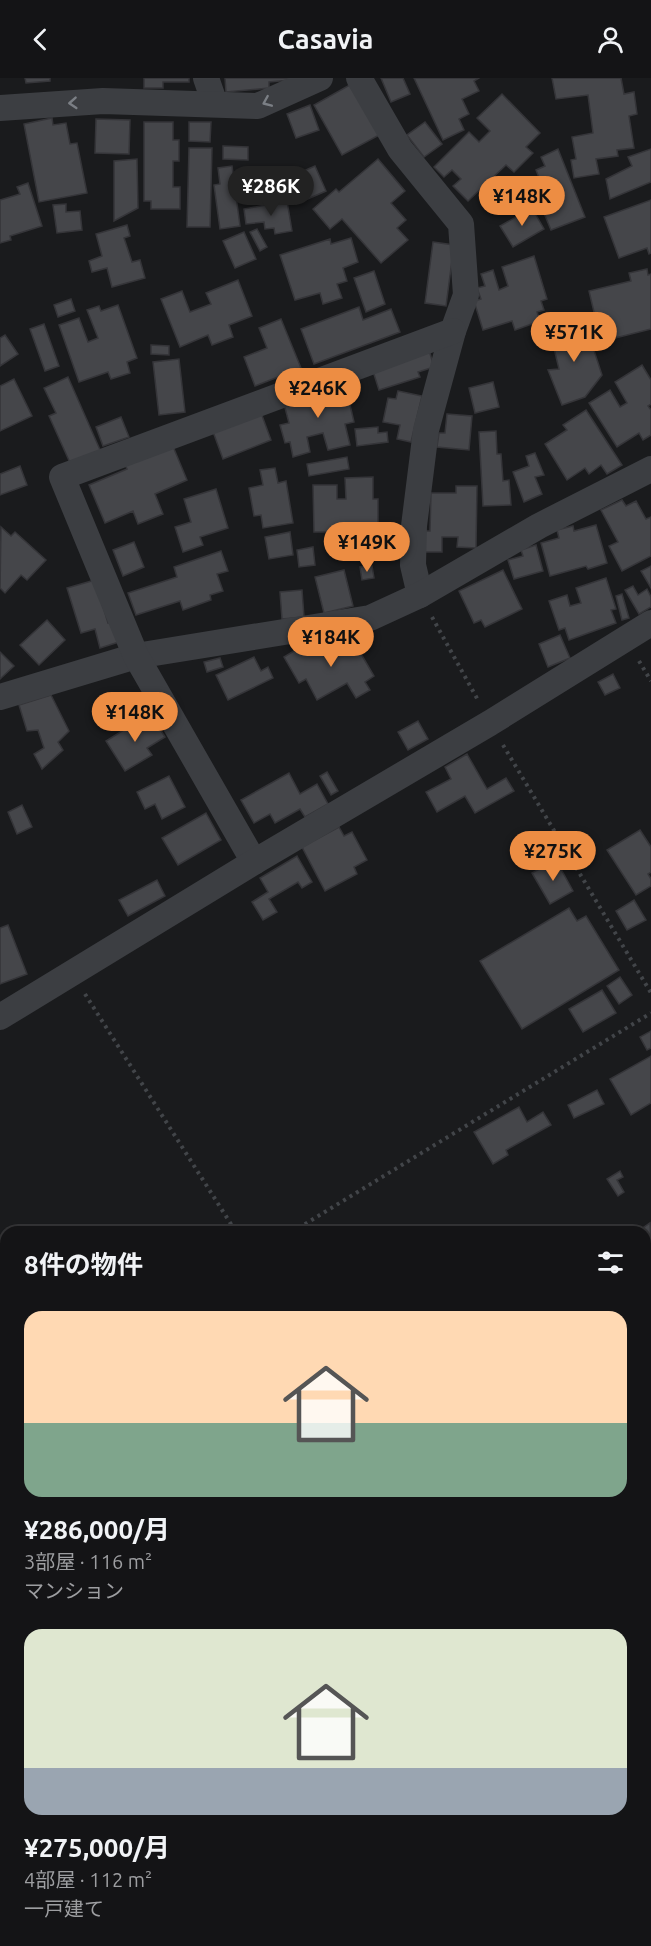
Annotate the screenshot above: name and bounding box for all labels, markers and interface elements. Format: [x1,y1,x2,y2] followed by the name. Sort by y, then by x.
[24,23,57,56] icon: back
[594,23,627,56] icon: person
[278,24,373,54] text: Casavia
[262,95,273,107] one-way arrow
[68,96,77,109] one-way arrow
[229,166,313,217] pin: ¥286K
[242,174,300,197] text: ¥286K
[480,176,564,227] pin: ¥148K
[493,184,551,207] text: ¥148K
[532,312,616,363] pin: ¥571K
[545,320,603,343] text: ¥571K
[276,368,360,419] pin: ¥246K
[289,376,347,399] text: ¥246K
[325,522,409,573] pin: ¥149K
[338,530,396,553] text: ¥149K
[289,617,373,668] pin: ¥184K
[302,625,360,648] text: ¥184K
[93,692,177,743] pin: ¥148K
[106,700,164,723] text: ¥148K
[511,831,595,882] pin: ¥275K
[524,839,582,862] text: ¥275K
[594,1246,627,1279] icon: filters
[24,1250,143,1279] text: 8件の物件
[272,1350,380,1458] icon: home
[24,1515,170,1544] text: ¥286,000/月
[24,1550,152,1573] text: 3部屋 · 116 m²
[24,1579,124,1602] text: マンション
[272,1668,380,1776] icon: home
[24,1833,170,1862] text: ¥275,000/月
[24,1868,152,1891] text: 4部屋 · 112 m²
[24,1897,104,1920] text: 一戸建て

